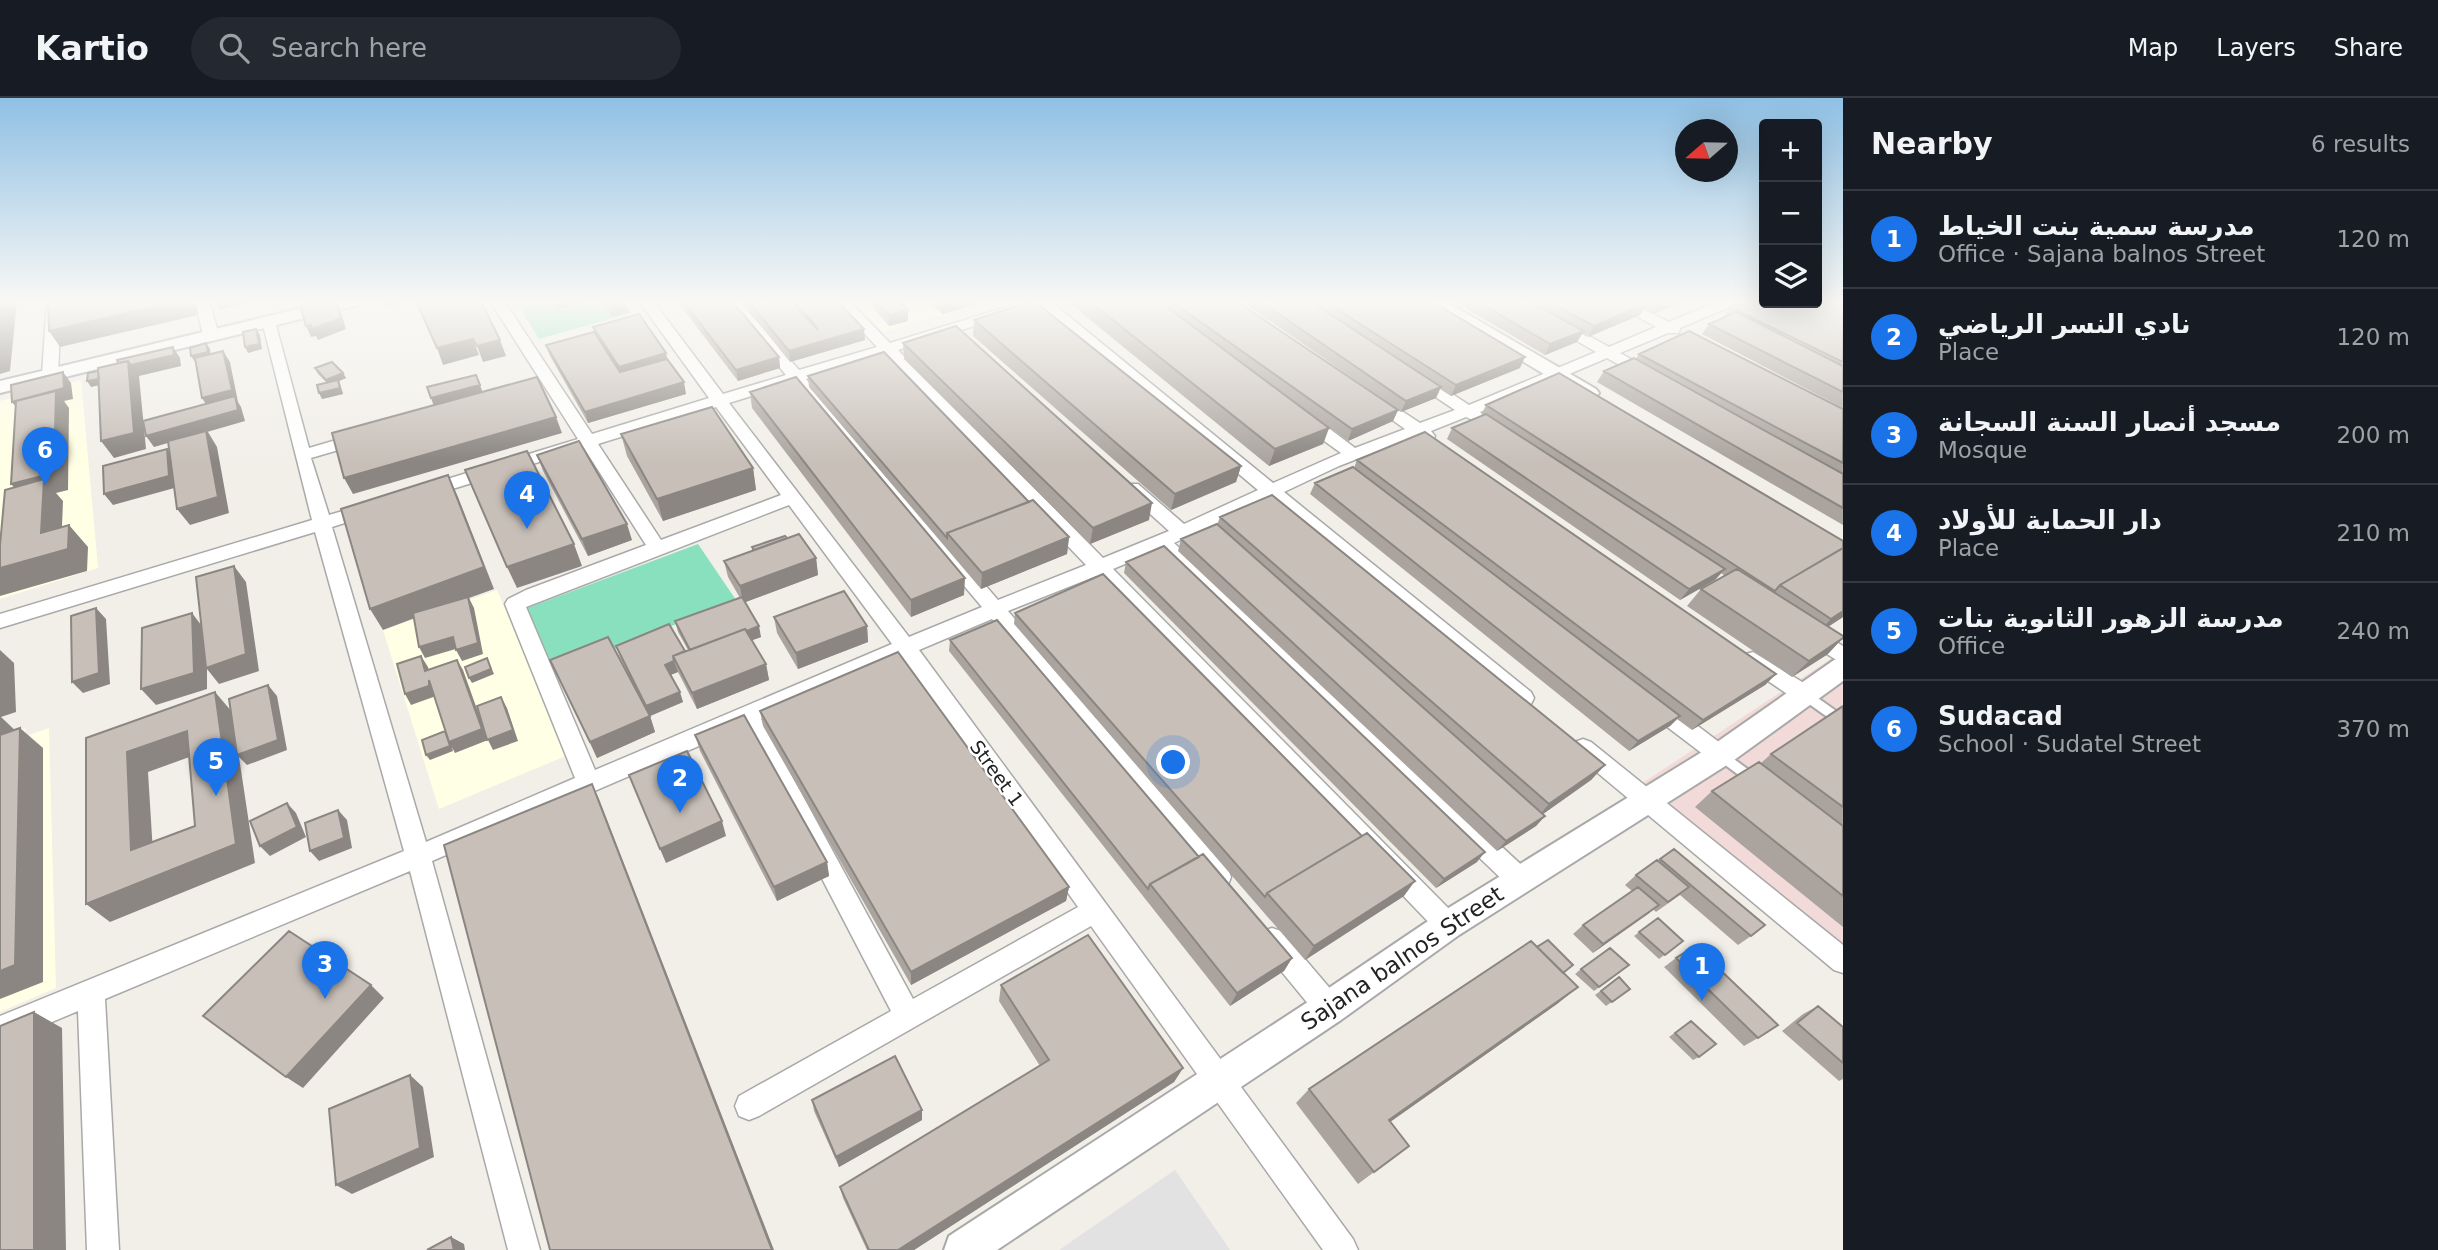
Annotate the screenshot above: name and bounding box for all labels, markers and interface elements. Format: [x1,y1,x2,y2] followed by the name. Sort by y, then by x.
[191,17,681,80] search box
[35,29,149,68] text: Kartio
[215,29,253,67] icon: search
[271,33,427,63] text: Search here
[2128,34,2178,62] text: Map
[2216,34,2296,62] text: Layers
[2334,34,2403,62] text: Share
[1675,119,1738,182] north arrow
[1759,119,1822,308] map controls
[1759,119,1822,182] button: +
[1871,126,1993,161] text: Nearby
[2311,131,2410,157] text: 6 results
[1759,182,1822,245] button: −
[1938,211,2255,241] text: مدرسة سمية بنت الخياط
[1886,226,1902,252] text: 1
[2336,226,2410,252] text: 120 m
[1938,241,2265,267] text: Office · Sajana balnos Street
[1759,245,1822,308] button: layers
[1938,309,2191,339] text: نادي النسر الرياضي
[1886,324,1902,350] text: 2
[2336,324,2410,350] text: 120 m
[1938,339,1999,365] text: Place
[1938,407,2281,437] text: مسجد أنصار السنة السجانة
[1886,422,1902,448] text: 3
[2336,422,2410,448] text: 200 m
[22,427,68,485] pin: 6
[1938,437,2027,463] text: Mosque
[504,471,550,529] pin: 4
[1938,505,2162,535] text: دار الحماية للأولاد
[1886,520,1902,546] text: 4
[2336,520,2410,546] text: 210 m
[1938,535,1999,561] text: Place
[1938,603,2284,633] text: مدرسة الزهور الثانوية بنات
[1886,618,1902,644] text: 5
[2336,618,2410,644] text: 240 m
[1938,633,2005,659] text: Office
[1938,701,2063,731] text: Sudacad
[1886,716,1902,742] text: 6
[2336,716,2410,742] text: 370 m
[1938,731,2201,757] text: School · Sudatel Street
[966,736,1028,810] street label: Street 1
[193,738,239,796] pin: 5
[1156,745,1190,779] your location
[657,755,703,813] pin: 2
[1296,881,1508,1035] street label: Sajana balnos Street
[302,941,348,999] pin: 3
[1679,943,1725,1001] pin: 1

